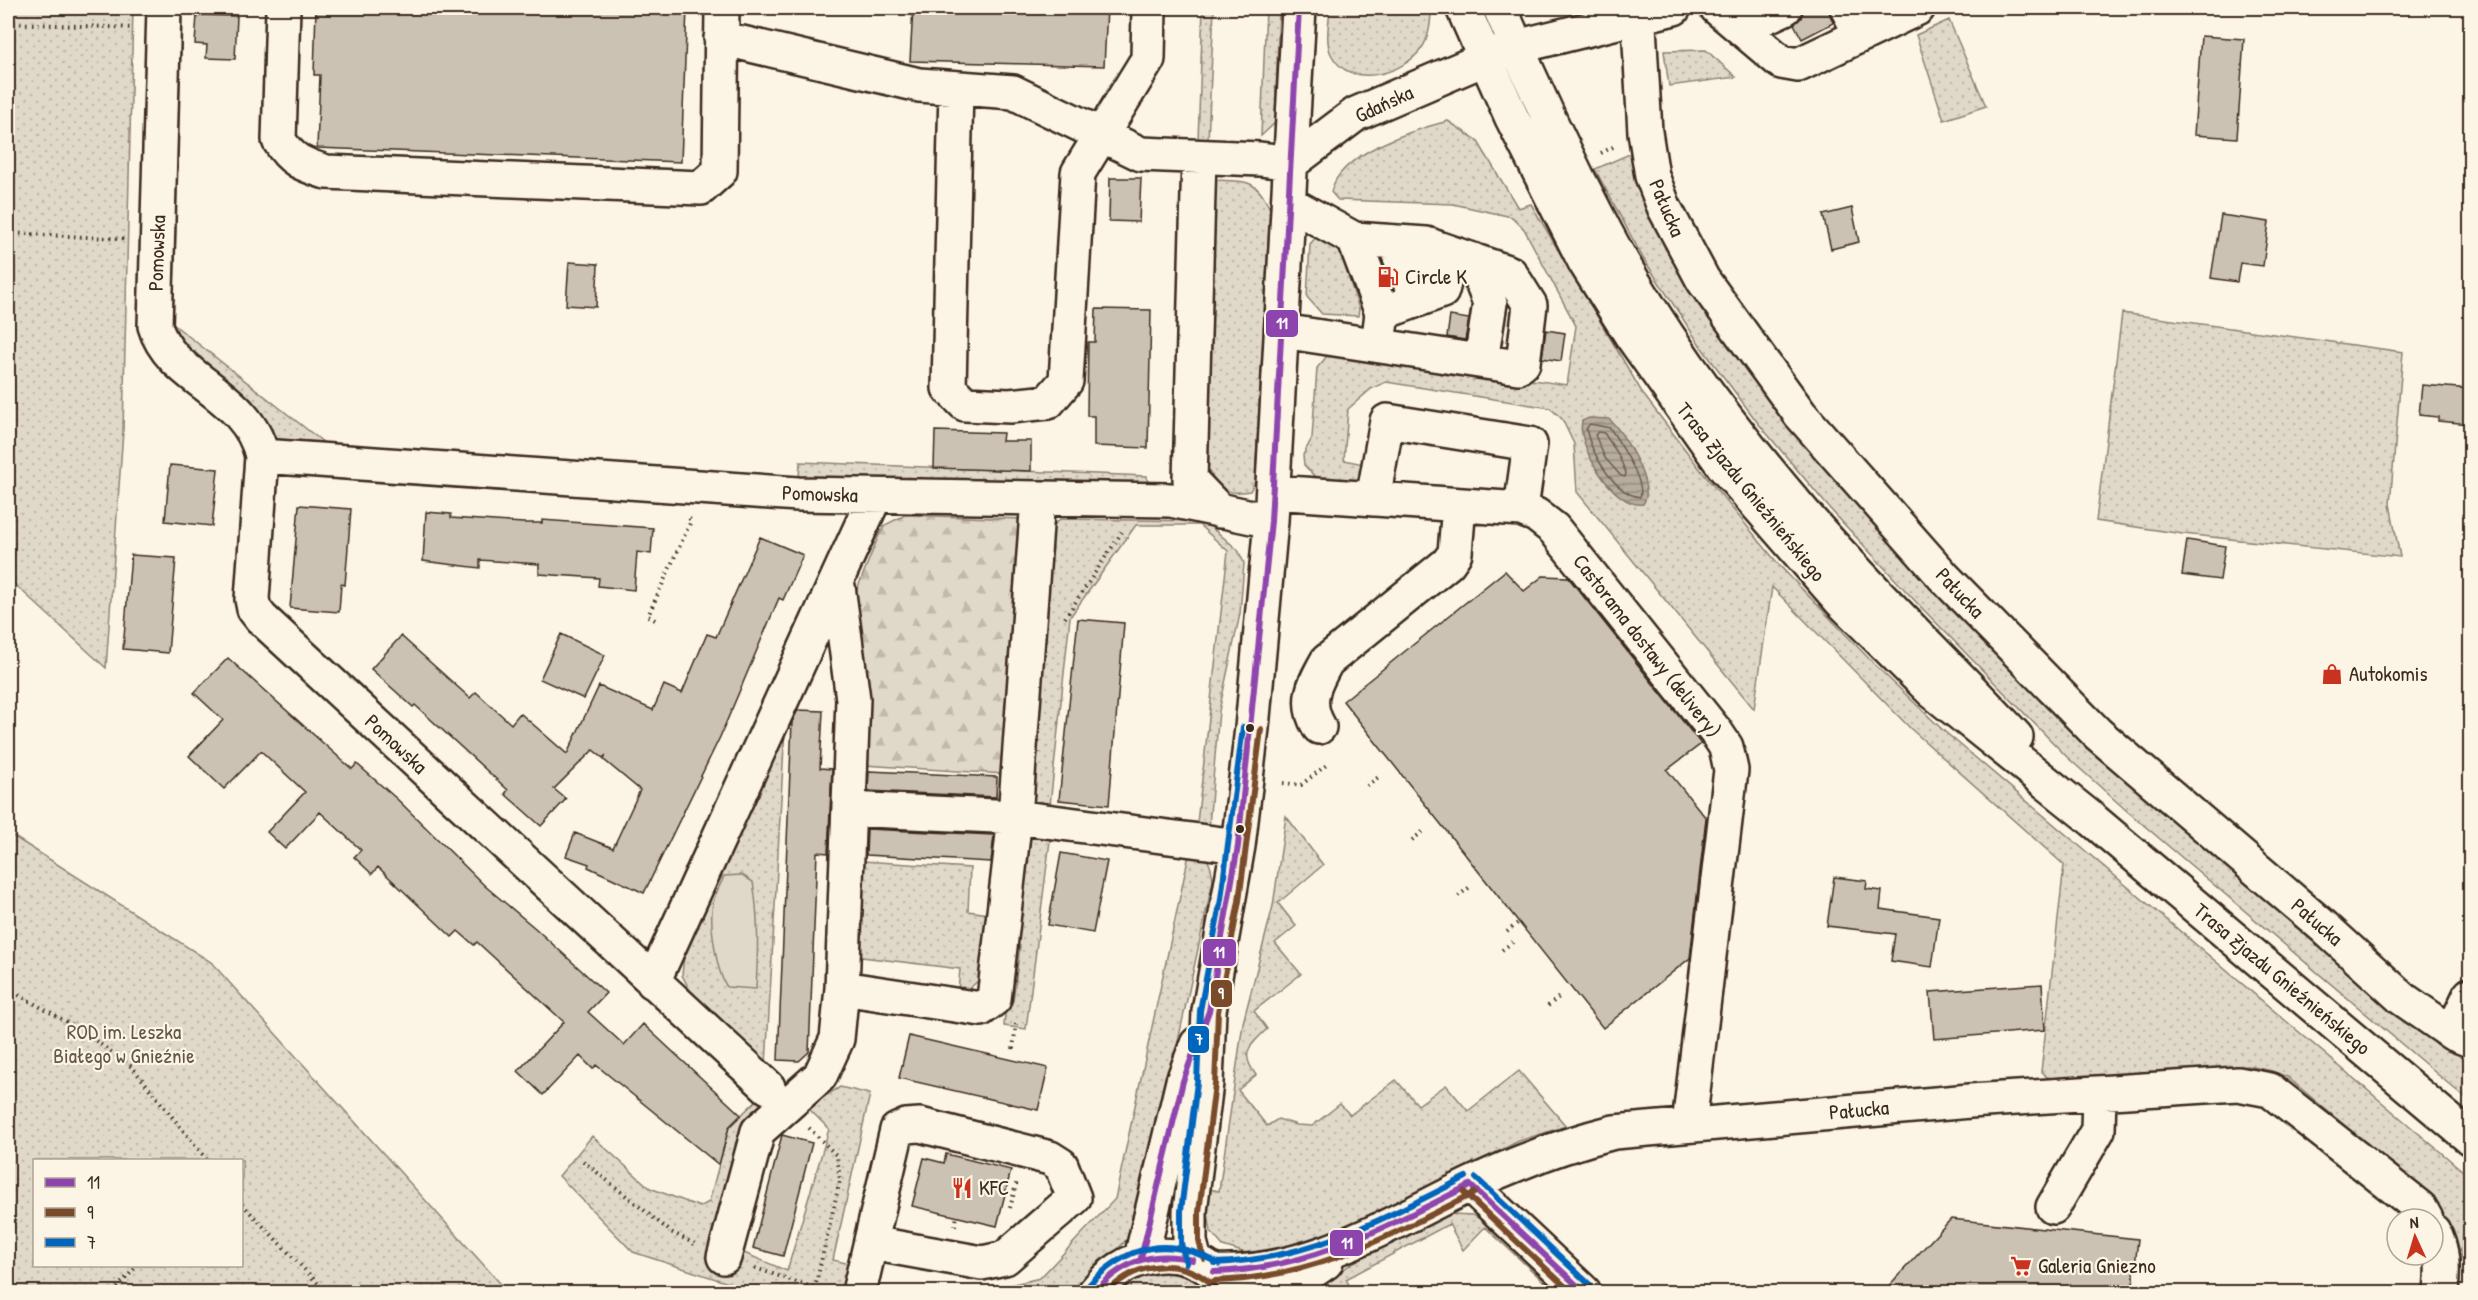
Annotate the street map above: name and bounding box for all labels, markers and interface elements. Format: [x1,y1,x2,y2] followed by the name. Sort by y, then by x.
[1350,78,1418,130] street label: Gdańska
[1642,175,1692,241] street label: Pałucka
[141,214,172,291] street label: Pomowska
[1405,262,1467,291] place label: Circle K
[1376,265,1400,289] fuel station icon: Circle K
[1265,309,1299,338] line badge: 11
[1276,312,1288,334] text: 11
[1670,396,1833,587] street label: Trasa Zjazdu Gnieźnieńskiego
[782,478,859,509] street label: Pomowska
[1566,548,1728,744] street label: Castorama dostawy (delivery)
[1929,561,1991,624] street label: Pałucka
[2349,659,2428,688] place label: Autokomis
[2320,662,2344,686] shop icon: Autokomis
[359,707,434,780] street label: Pomowska
[1244,722,1256,734] unlabelled marker
[1234,823,1246,835] unlabelled marker
[2285,891,2349,952] street label: Pałucka
[2188,896,2377,1061] street label: Trasa Zjazdu Gnieźnieńskiego
[1202,938,1237,967] line badge: 11
[1213,941,1225,963] text: 11
[1210,979,1233,1008] line badge: 9
[1218,982,1224,1004] text: 9
[53,1017,195,1070] park label: ROD im. Leszka Białego w Gnieźnie
[1187,1025,1210,1054] line badge: 7
[1194,1028,1203,1050] text: 7
[1828,1092,1890,1127] street label: Pałucka
[33,1159,243,1267] legend
[87,1170,100,1195] text: 11
[979,1173,1009,1202] place label: KFC
[950,1176,974,1200] restaurant icon: KFC
[87,1200,94,1225] text: 9
[2385,1207,2445,1267] north arrow
[2409,1211,2419,1233] text: N
[1329,1229,1364,1257] line badge: 11
[87,1230,96,1255] text: 7
[1341,1232,1353,1254] text: 11
[2038,1251,2156,1280] place label: Galeria Gniezno
[2009,1254,2033,1278] supermarket icon: Galeria Gniezno

